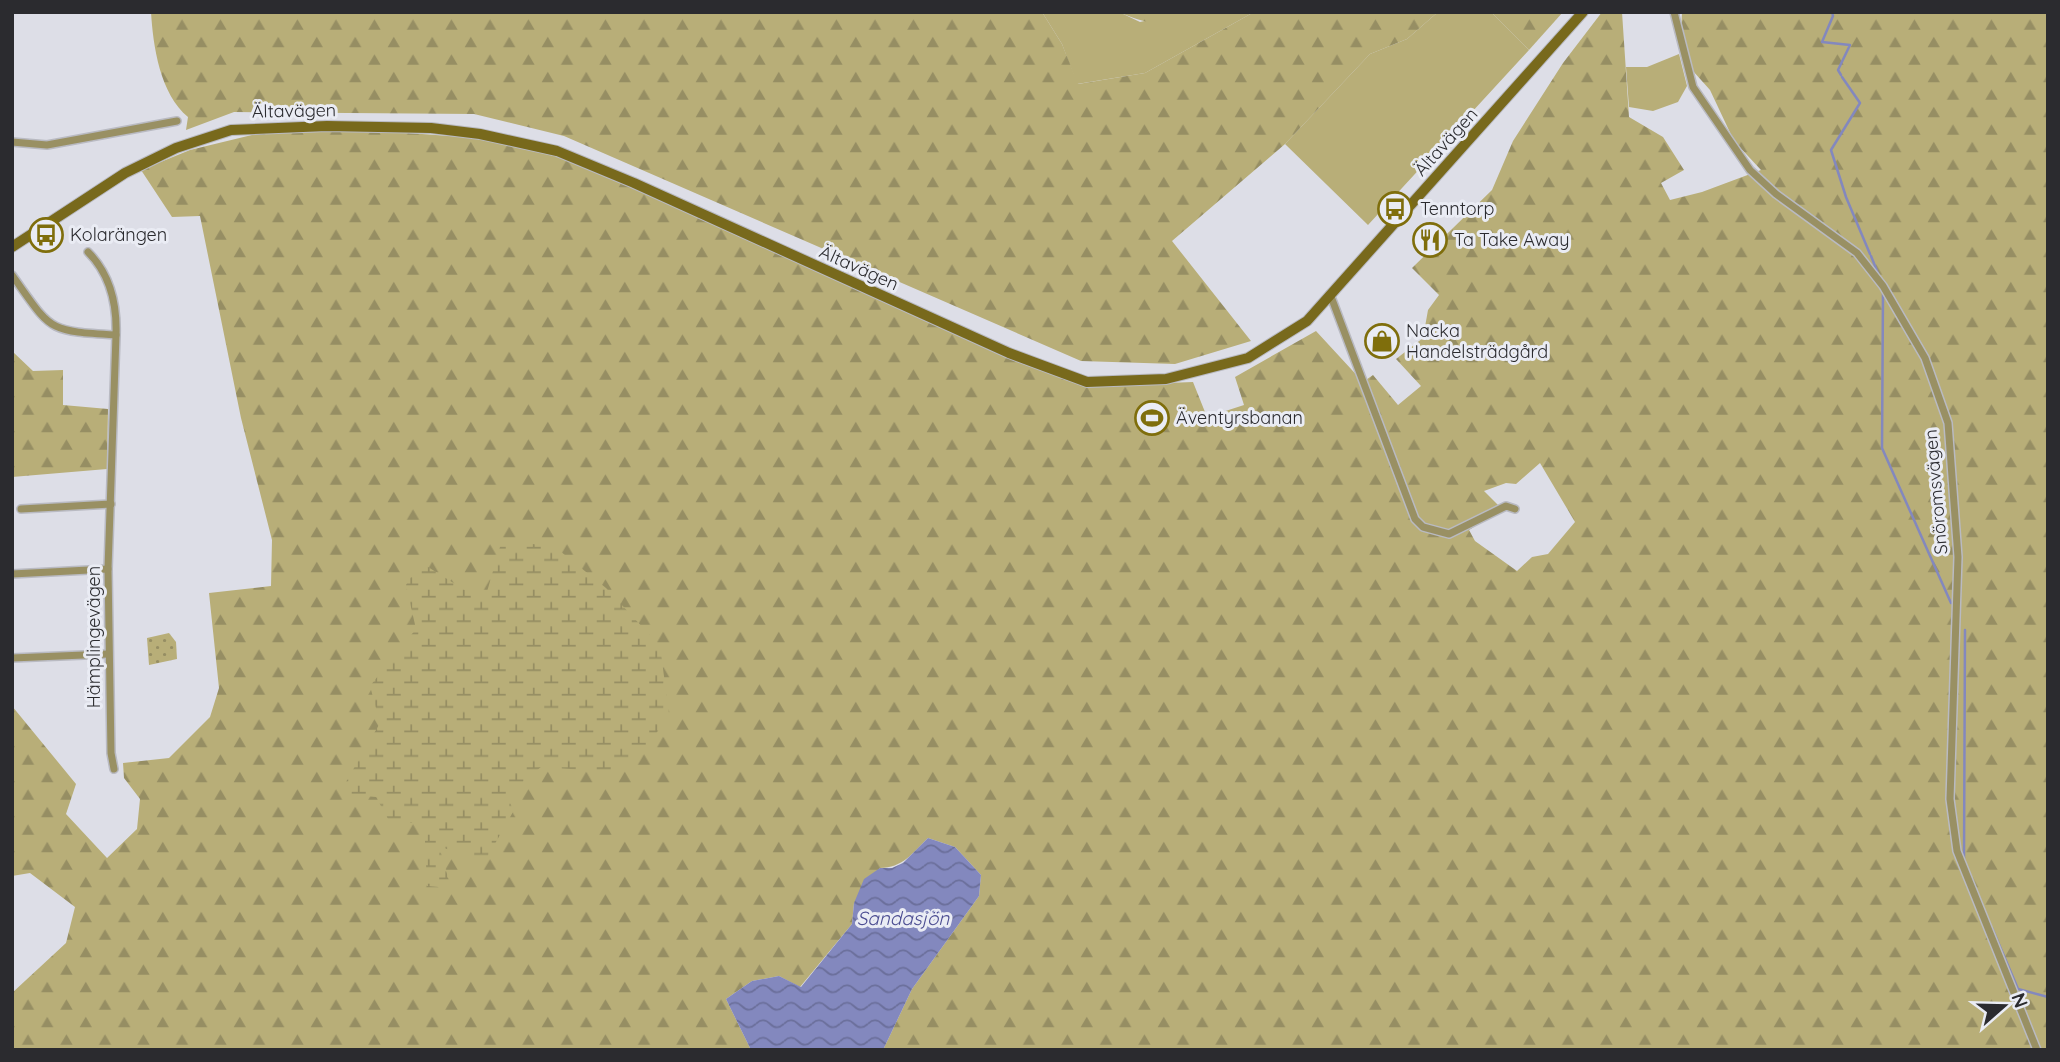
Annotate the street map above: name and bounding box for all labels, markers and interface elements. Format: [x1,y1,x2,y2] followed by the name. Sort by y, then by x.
[252,98,336,123] street label: Ältavägen
[1409,103,1482,181] street label: Ältavägen
[1376,190,1414,228] bus stop icon: Tenntorp
[1420,197,1495,220] place label: Tenntorp
[27,216,65,254] bus stop icon: Kolarängen
[1411,221,1449,259] restaurant icon: Ta Take Away
[70,223,167,246] place label: Kolarängen
[1454,228,1569,251] place label: Ta Take Away
[816,240,902,295] street label: Ältavägen
[1406,319,1548,363] place label: Nacka Handelsträdgård
[1363,322,1401,360] shop icon: Nacka Handelsträdgård
[1133,399,1171,437] sports icon: Äventyrsbanan
[1176,406,1303,429] place label: Äventyrsbanan
[1919,429,1952,556] street label: Snöromsvägen
[82,566,105,708] street label: Hämplingevägen
[857,906,950,930] water label: Sandasjön
[1969,971,2039,1041] north arrow
[2006,990,2034,1011] text: N

